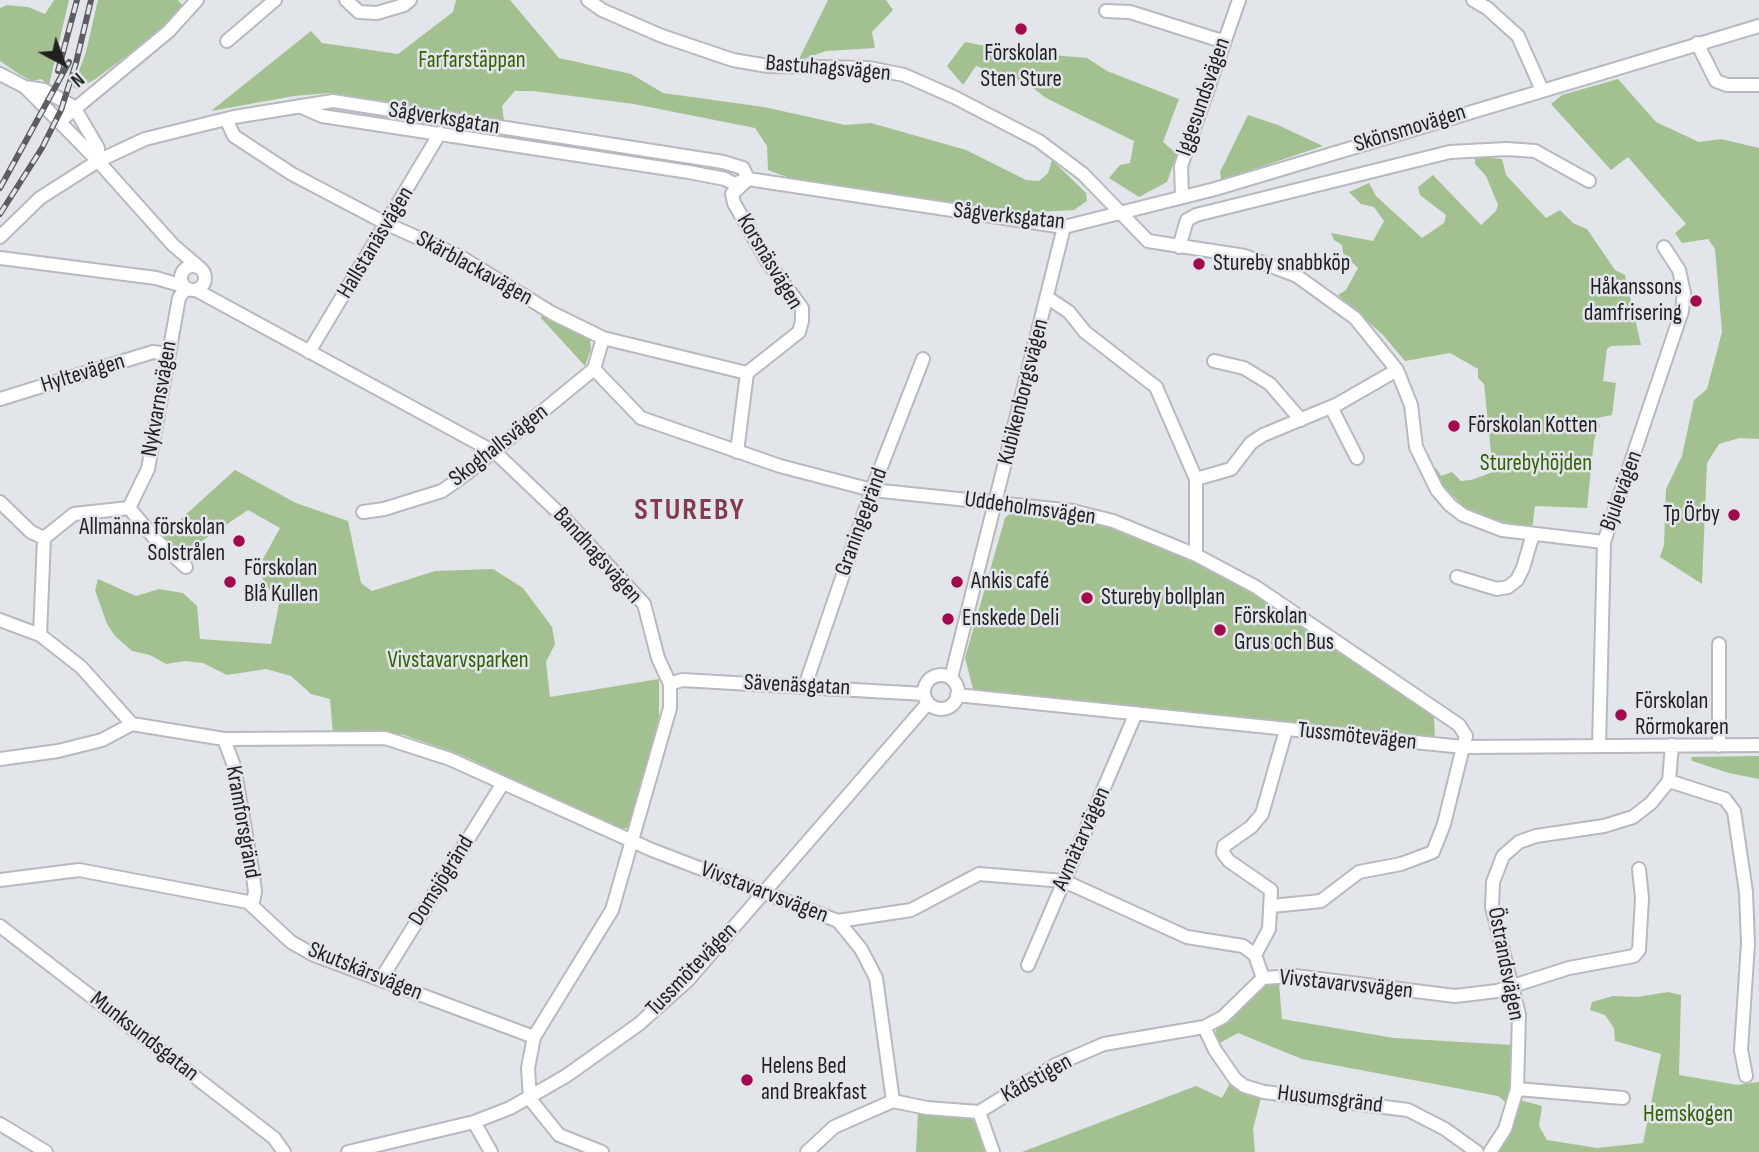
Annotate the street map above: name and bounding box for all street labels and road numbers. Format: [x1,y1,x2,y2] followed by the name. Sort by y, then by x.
[1171,34,1237,160] street label: Iggesundsvägen
[764,50,892,88] street label: Bastuhagsvägen
[387,97,501,141] street label: Sågverksgatan
[1351,99,1469,159] street label: Skönsmovägen
[332,182,420,304] street label: Hallstanäsvägen
[952,197,1066,237] street label: Sågverksgatan
[730,209,808,315] street label: Korsnäsvägen
[411,226,537,312] street label: Skärblackavägen
[993,316,1055,468] street label: Kubikenborgsvägen
[136,339,184,459] street label: Nykvarnsvägen
[38,348,128,400] street label: Hyltevägen
[444,399,554,493] street label: Skoghallsvägen
[1595,447,1649,535] street label: Bjulevägen
[830,464,894,580] street label: Graningegränd
[963,486,1097,532] street label: Uddeholmsvägen
[547,502,647,610] street label: Bandhagsvägen
[743,669,851,703] street label: Sävenäsgatan
[1296,717,1418,757] street label: Tussmötevägen
[219,764,265,880] street label: Kramforsgränd
[1047,783,1117,895] street label: Avmätarvägen
[403,831,481,931] street label: Domsjögränd
[696,856,832,930] street label: Vivstavarvsvägen
[1480,905,1530,1023] street label: Östrandsvägen
[641,917,743,1023] street label: Tussmötevägen
[304,937,426,1007] street label: Skutskärsvägen
[1278,964,1414,1006] street label: Vivstavarvsvägen
[84,986,204,1088] street label: Munksundsgatan
[997,1048,1077,1110] street label: Kådstigen
[1276,1080,1384,1120] street label: Husumsgränd

